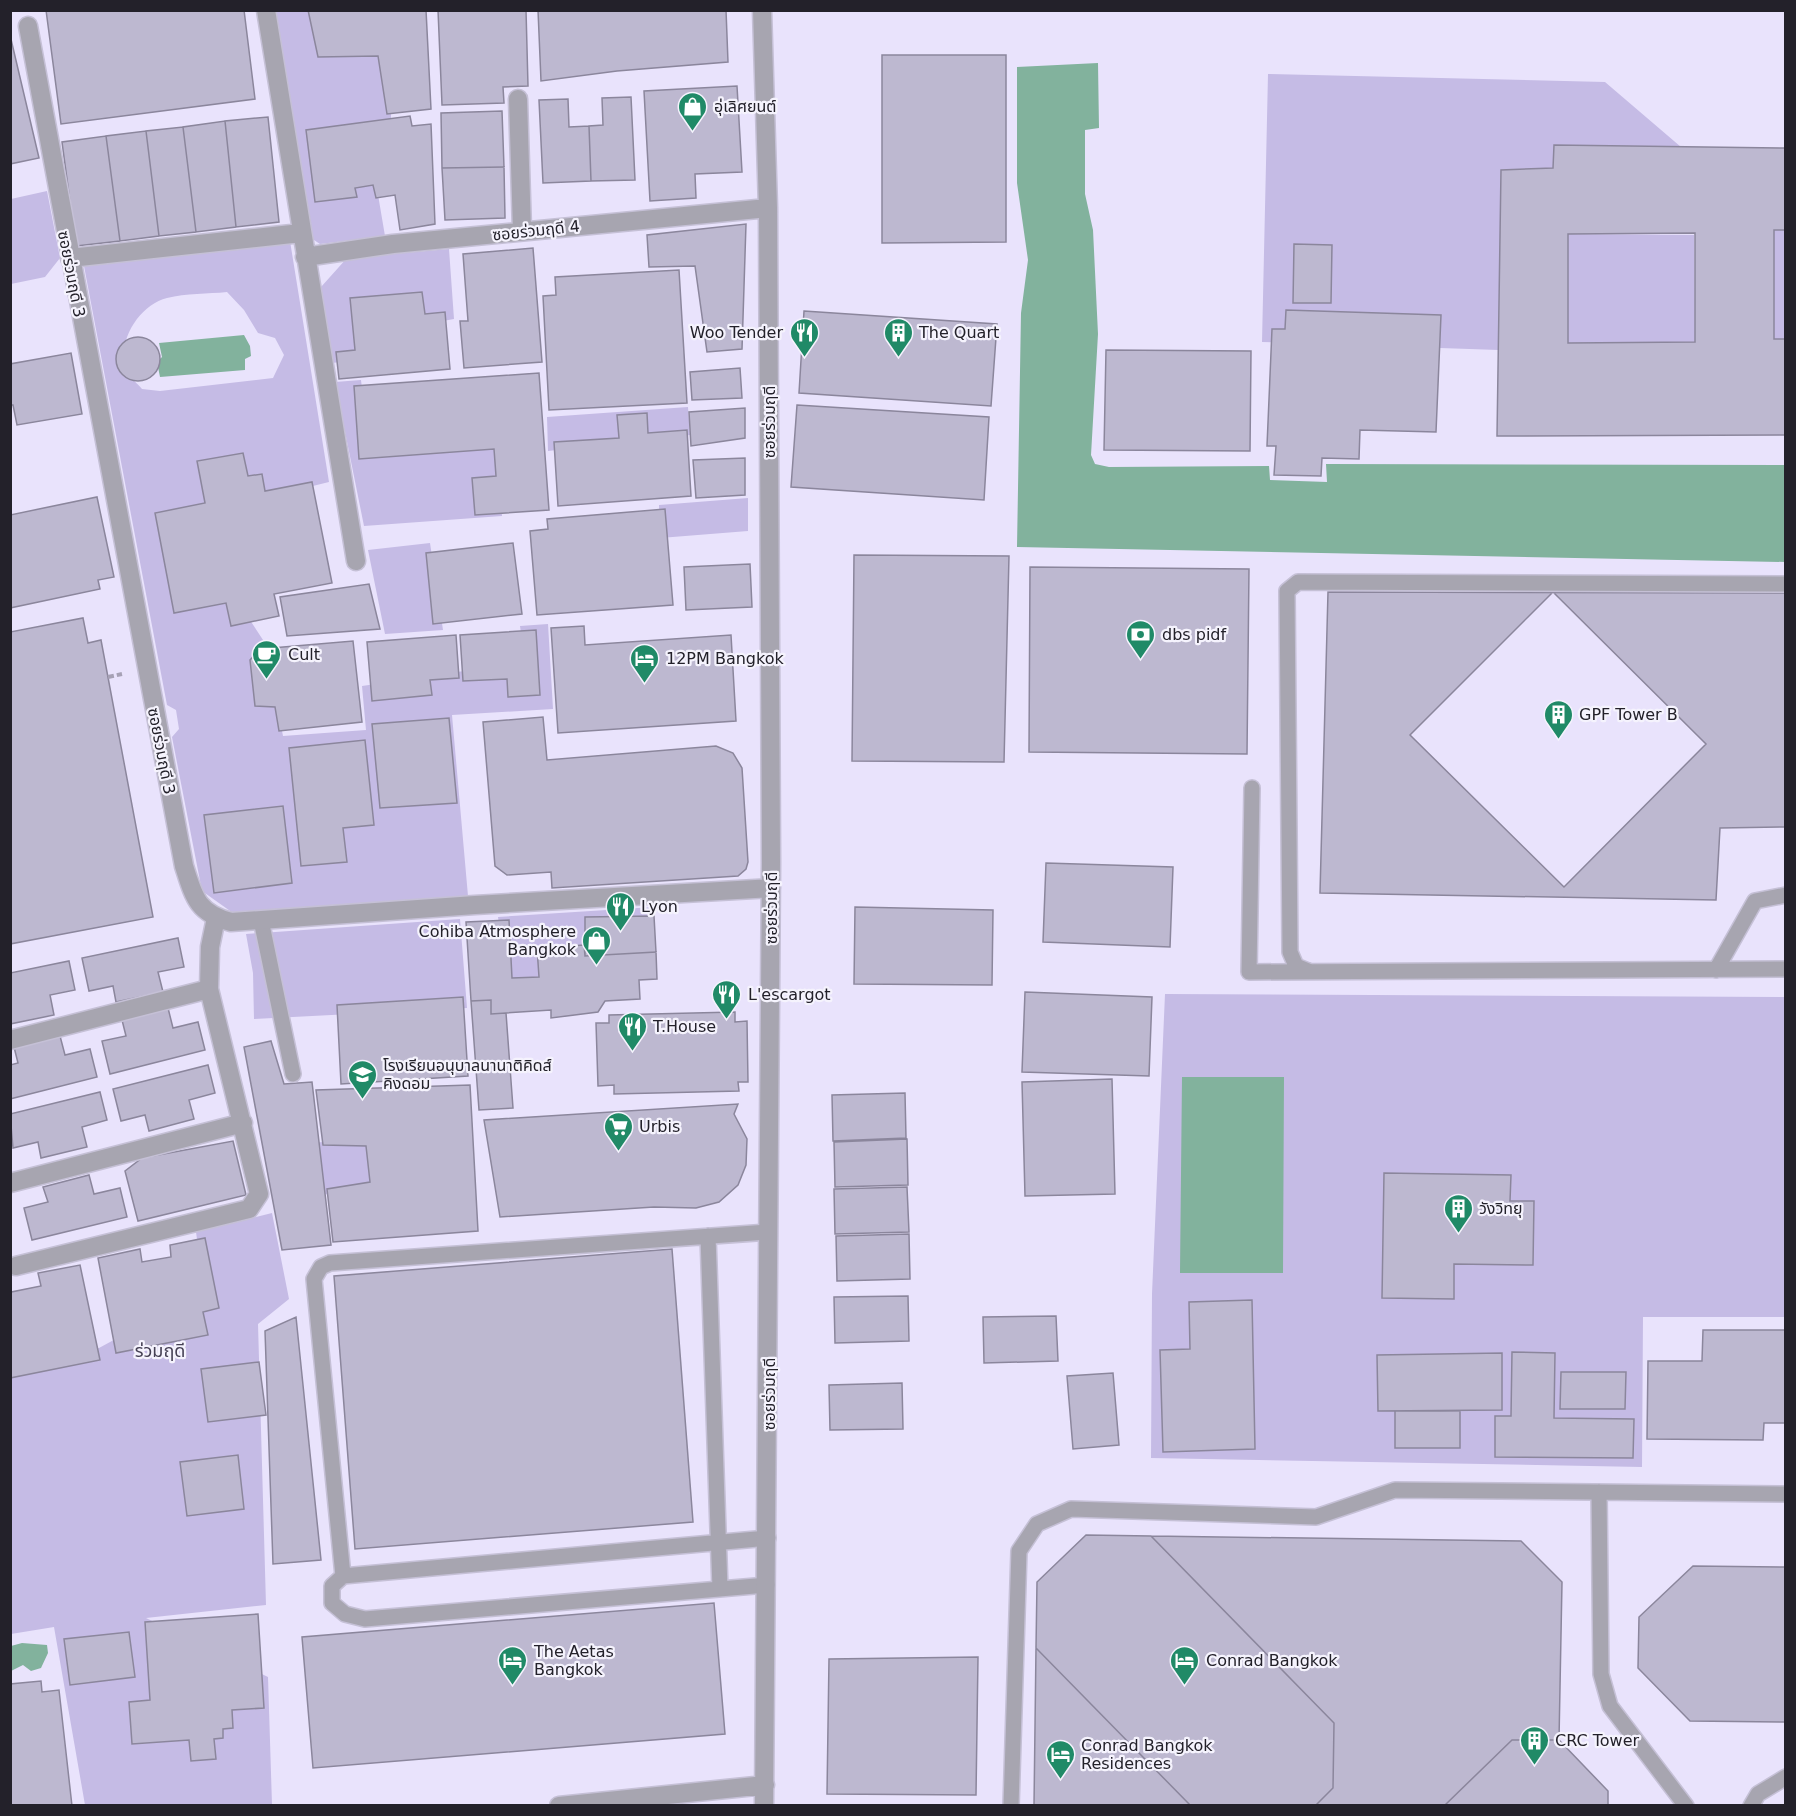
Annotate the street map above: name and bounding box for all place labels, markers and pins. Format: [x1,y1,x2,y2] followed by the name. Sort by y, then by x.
[677,90,709,132] shop icon: อุ่เลิศยนต์
[714,97,776,116] place label: อุ่เลิศยนต์
[788,316,820,358] restaurant icon: Woo Tender
[882,316,914,358] building icon: The Quart
[690,323,783,342] place label: Woo Tender
[918,323,999,342] place label: The Quart
[1125,618,1157,660] bank icon: dbs pidf
[1162,625,1226,644] place label: dbs pidf
[251,638,283,680] cafe icon: Cult
[629,642,661,684] hotel icon: 12PM Bangkok
[288,645,320,664] place label: Cult
[666,649,784,668] place label: 12PM Bangkok
[1542,698,1574,740] building icon: GPF Tower B
[1579,705,1678,724] place label: GPF Tower B
[604,890,636,932] restaurant icon: Lyon
[641,897,678,916] place label: Lyon
[419,922,577,959] place label: Cohiba Atmosphere Bangkok
[581,924,613,966] shop icon: Cohiba Atmosphere Bangkok
[711,978,743,1020] restaurant icon: L'escargot
[748,985,831,1004] place label: L'escargot
[616,1010,648,1052] restaurant icon: T.House
[652,1017,716,1036] place label: T.House
[383,1056,552,1093] place label: โรงเรียนอนุบาลนานาติคิดส์ คิงดอม
[346,1058,378,1100] school or university icon: โรงเรียนอนุบาลนานาติคิดส์ คิงดอม
[602,1110,634,1152] supermarket icon: Urbis
[639,1117,680,1136] place label: Urbis
[1442,1192,1474,1234] building icon: วังวิทยุ
[1479,1199,1523,1218] place label: วังวิทยุ
[533,1642,614,1679] place label: The Aetas Bangkok
[497,1644,529,1686] hotel icon: The Aetas Bangkok
[1169,1644,1201,1686] hotel icon: Conrad Bangkok
[1206,1651,1338,1670] place label: Conrad Bangkok
[1518,1724,1550,1766] building icon: CRC Tower
[1555,1731,1640,1750] place label: CRC Tower
[1081,1736,1213,1773] place label: Conrad Bangkok Residences
[1044,1738,1076,1780] hotel icon: Conrad Bangkok Residences

